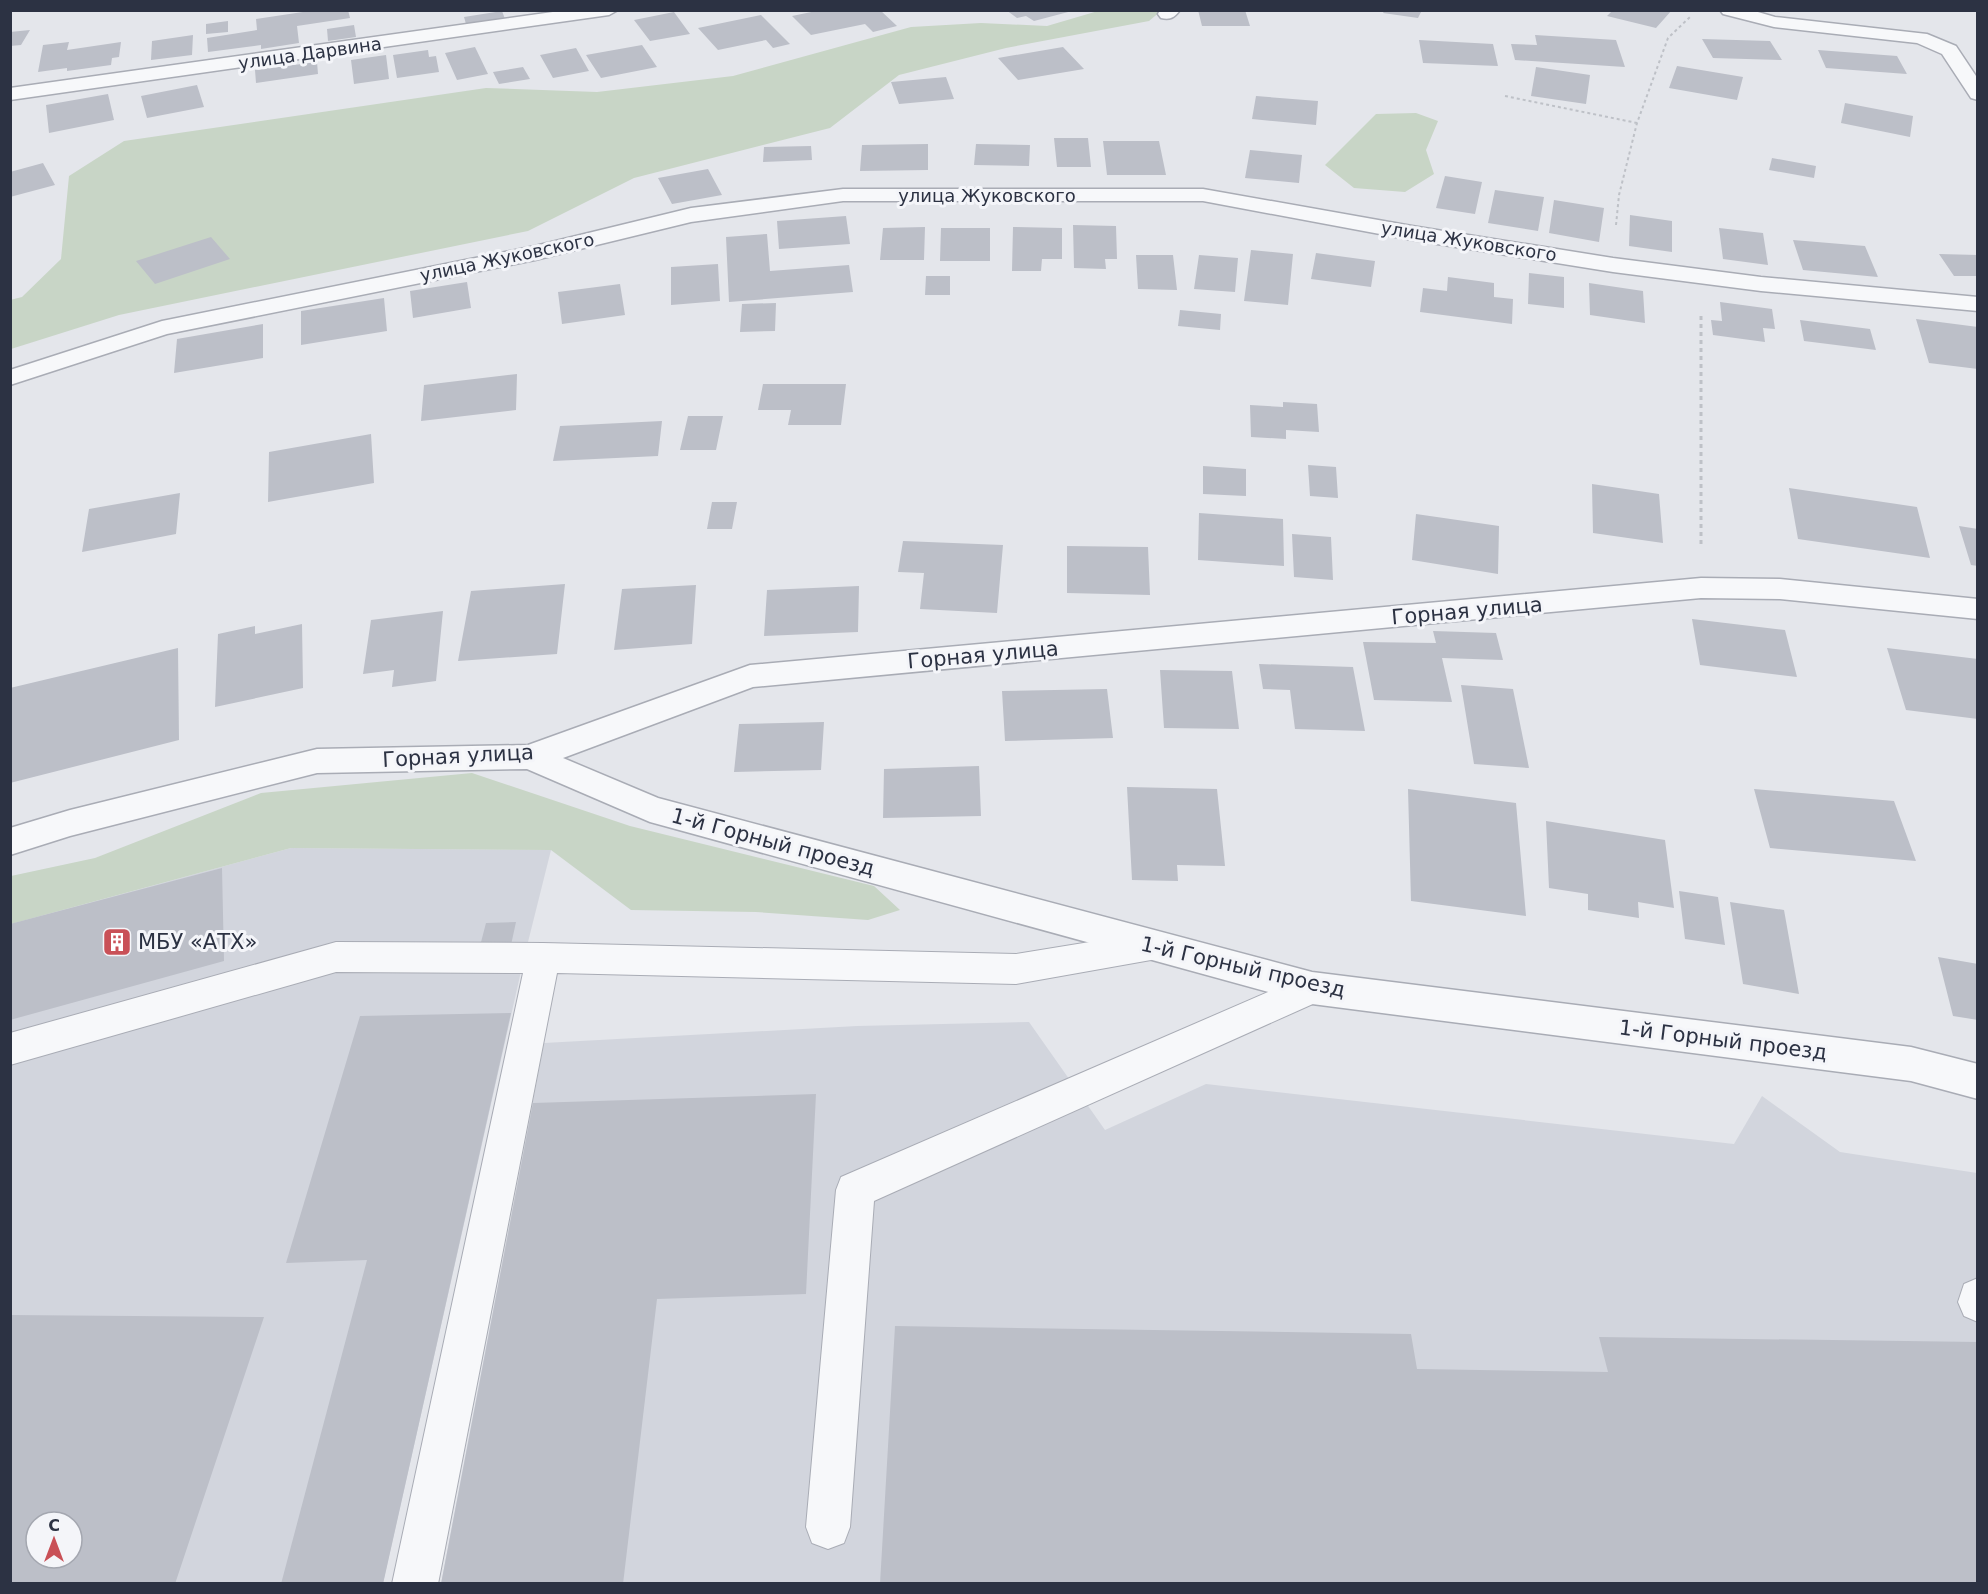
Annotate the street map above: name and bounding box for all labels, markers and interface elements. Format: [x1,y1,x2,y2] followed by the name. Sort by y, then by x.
[237,33,383,73] street label: улица Дарвина
[898,185,1076,206] street label: улица Жуковского
[1380,217,1558,265] street label: улица Жуковского
[418,228,596,286] street label: улица Жуковского
[1390,592,1544,630] street label: Горная улица
[906,636,1060,674] street label: Горная улица
[382,740,534,772] street label: Горная улица
[669,803,877,881] street label: 1-й Горный проезд
[101,926,133,958] building icon: МБУ «АТХ»
[138,930,257,954] place label: МБУ «АТХ»
[1138,932,1348,1002] street label: 1-й Горный проезд
[1618,1015,1828,1065] street label: 1-й Горный проезд
[24,1510,84,1570] north arrow
[48,1516,60,1535] text: С

